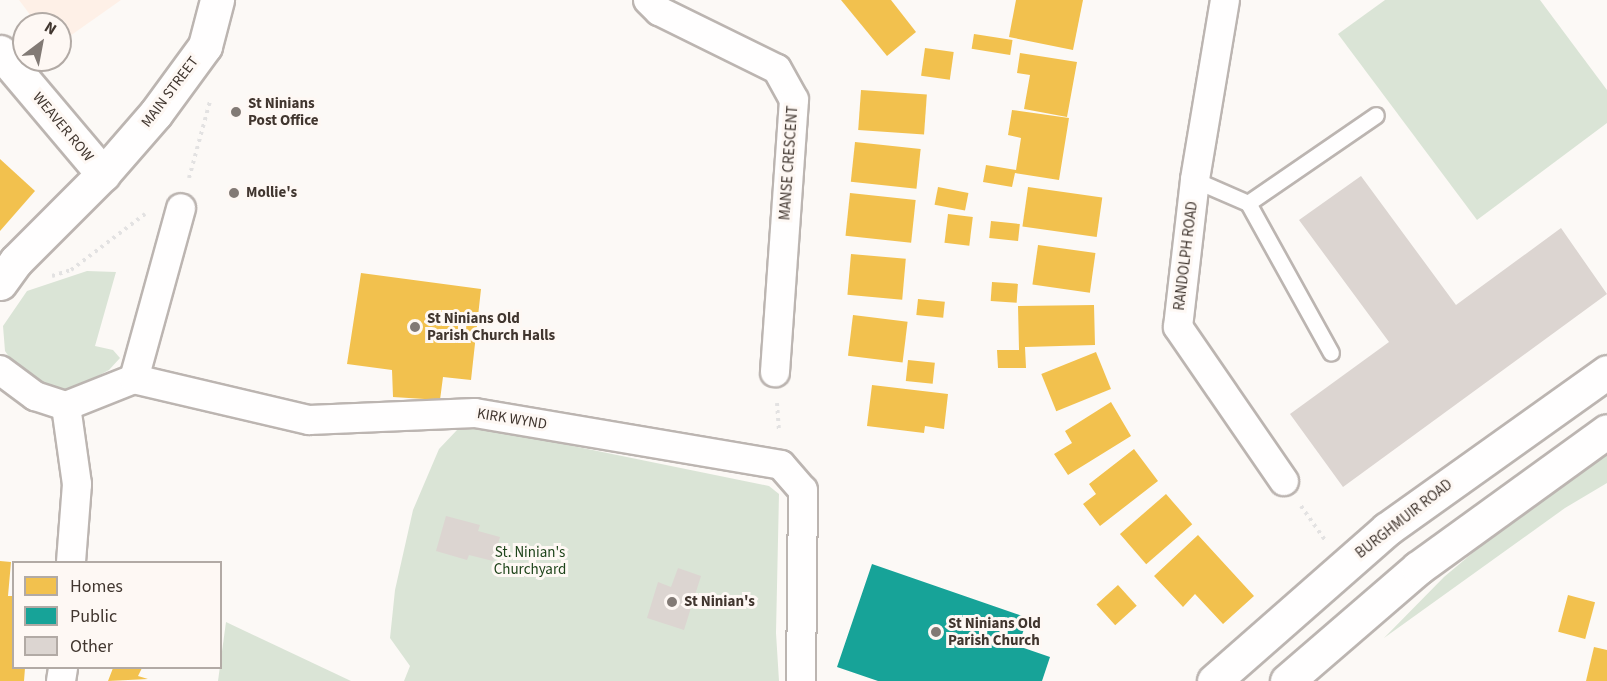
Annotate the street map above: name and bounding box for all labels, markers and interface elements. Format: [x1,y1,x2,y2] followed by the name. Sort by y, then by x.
[12,12,72,72] north arrow
[40,16,61,41] text: N
[138,53,202,131] street label: MAIN STREET
[29,89,97,165] street label: WEAVER ROW
[248,94,319,129] place label: St Ninians Post Office
[229,105,243,119] marker: St Ninians Post Office
[776,105,802,221] street label: MANSE CRESCENT
[246,184,297,202] place label: Mollie's
[227,186,241,200] marker: Mollie's
[1170,200,1202,312] street label: RANDOLPH ROAD
[427,309,555,344] place label: St Ninians Old Parish Church Halls
[408,320,422,334] marker: St Ninians Old Parish Church Halls
[476,405,548,433] street label: KIRK WYND
[1352,476,1456,562] street label: BURGHMUIR ROAD
[494,543,566,578] park label: St. Ninian's Churchyard
[12,561,222,669] legend
[70,574,123,599] text: Homes
[684,593,755,611] place label: St Ninian's
[665,595,679,609] marker: St Ninian's
[70,604,117,629] text: Public
[948,614,1041,649] place label: St Ninians Old Parish Church
[929,625,943,639] marker: St Ninians Old Parish Church
[70,634,113,659] text: Other

